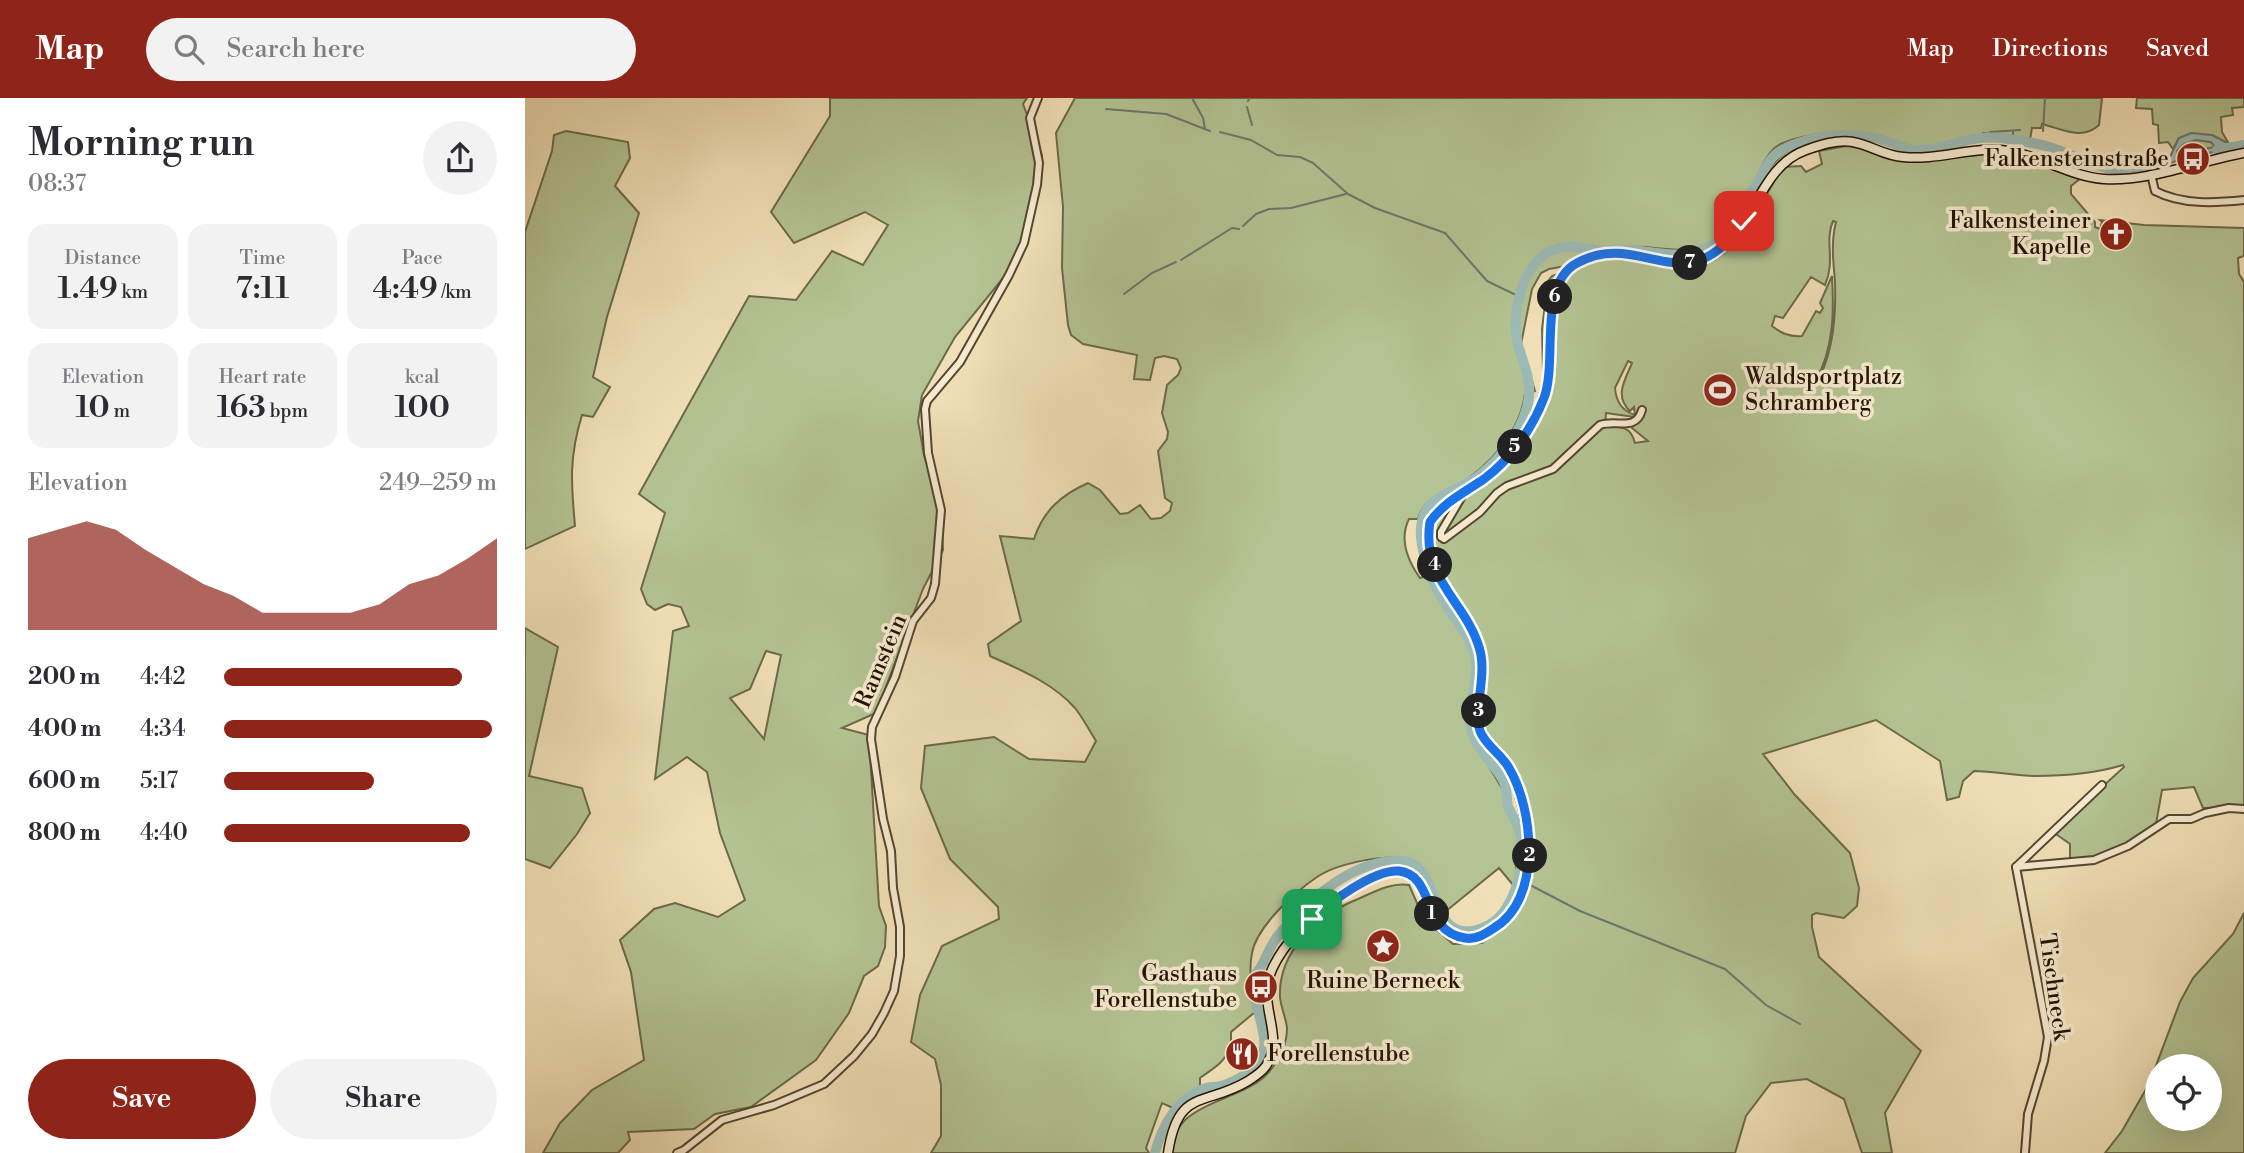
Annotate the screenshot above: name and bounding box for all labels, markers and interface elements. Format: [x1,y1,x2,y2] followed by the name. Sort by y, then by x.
[146,18,636,81] search box
[35,29,104,70] text: Map
[170,30,208,68] icon: search
[226,33,365,65] text: Search here
[1907,34,1954,64] text: Map
[1992,34,2108,64] text: Directions
[2146,34,2209,64] text: Saved
[28,120,254,167] text: Morning run
[423,121,497,195] button: share
[2174,140,2212,178] bus stop icon: Falkensteinstraße
[1984,145,2169,173] place label: Falkensteinstraße
[28,170,86,198] text: 08:37
[1714,191,1774,251] pin
[1725,202,1763,240] icon: check
[1949,207,2091,261] place label: Falkensteiner Kapelle
[2097,215,2135,253] church icon: Falkensteiner Kapelle
[64,246,141,270] text: Distance
[240,246,285,270] text: Time
[402,246,443,270] text: Pace
[1673,246,1707,280] pin: 7
[1684,250,1695,274] text: 7
[58,270,118,308] text: 1.49
[236,270,289,308] text: 7:11
[373,270,438,308] text: 4:49
[118,280,148,304] text: km
[438,280,472,304] text: /km
[1537,280,1573,314] pin: 6
[1549,284,1560,308] text: 6
[1744,363,1902,417] place label: Waldsportplatz Schramberg
[62,365,144,389] text: Elevation
[219,365,306,389] text: Heart rate
[405,365,439,389] text: kcal
[1701,371,1739,409] sports icon: Waldsportplatz Schramberg
[75,389,110,427] text: 10
[217,389,266,427] text: 163
[395,389,450,427] text: 100
[110,399,130,423] text: m
[266,399,308,423] text: bpm
[1497,430,1532,464] pin: 5
[1509,434,1520,458] text: 5
[28,469,128,497] text: Elevation
[379,469,497,497] text: 249–259 m
[1417,547,1453,582] pin: 4
[1428,552,1441,576] text: 4
[849,610,913,712] street label: Ramstein
[28,663,100,691] text: 200 m
[140,663,186,691] text: 4:42
[1461,694,1497,728] pin: 3
[1473,698,1484,722] text: 3
[28,715,101,743] text: 400 m
[140,715,186,743] text: 4:34
[28,767,101,795] text: 600 m
[140,767,178,795] text: 5:17
[28,819,101,847] text: 800 m
[140,819,188,847] text: 4:40
[1513,838,1548,874] pin: 2
[1524,843,1535,867] text: 2
[1282,889,1342,949] pin
[1415,896,1450,932] pin: 1
[1293,900,1331,938] icon: arrive
[1427,901,1436,925] text: 1
[1364,927,1402,965] place icon: Ruine Berneck
[2033,932,2076,1043] street label: Tischneck
[1094,960,1237,1014] place label: Gasthaus Forellenstube
[1306,967,1461,995] place label: Ruine Berneck
[1242,968,1280,1006] bus stop icon: Gasthaus Forellenstube
[1223,1035,1261,1073] restaurant icon: Forellenstube
[1267,1040,1410,1068] place label: Forellenstube
[2145,1054,2222,1131] map controls
[2145,1054,2222,1131] button: locate
[28,1059,256,1139] button: Save
[270,1059,497,1139] button: Share

